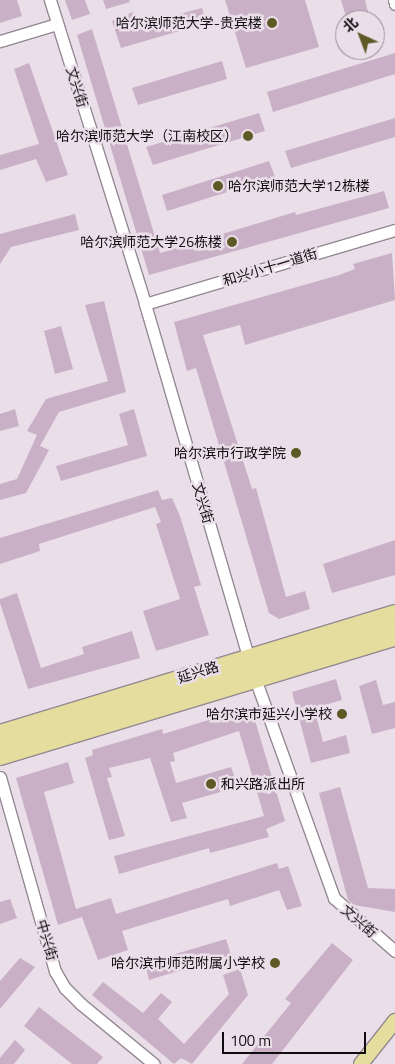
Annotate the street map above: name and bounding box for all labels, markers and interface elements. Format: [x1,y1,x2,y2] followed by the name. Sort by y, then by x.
[335,10,385,60] north arrow
[338,12,362,37] text: 北
[116,15,262,31] place label: 哈尔滨师范大学-贵宾楼
[266,17,278,29] marker: 哈尔滨师范大学-贵宾楼
[63,64,91,110] street label: 文兴街
[56,128,238,144] place label: 哈尔滨师范大学（江南校区）
[242,130,254,142] marker: 哈尔滨师范大学（江南校区）
[228,178,370,194] place label: 哈尔滨师范大学12栋楼
[212,180,224,192] marker: 哈尔滨师范大学12栋楼
[80,234,222,250] place label: 哈尔滨师范大学26栋楼
[226,236,238,248] marker: 哈尔滨师范大学26栋楼
[221,245,319,289] street label: 和兴小十一道街
[174,445,286,461] place label: 哈尔滨市行政学院
[290,447,302,459] marker: 哈尔滨市行政学院
[189,480,217,526] street label: 文兴街
[175,658,221,686] street label: 延兴路
[206,706,332,722] place label: 哈尔滨市延兴小学校
[336,708,348,720] marker: 哈尔滨市延兴小学校
[221,776,305,792] place label: 和兴路派出所
[205,778,217,790] marker: 和兴路派出所
[338,901,380,941] street label: 文兴街
[33,917,61,963] street label: 中兴街
[111,955,265,971] place label: 哈尔滨市师范附属小学校
[269,957,281,969] marker: 哈尔滨市师范附属小学校
[225,1022,369,1054] scale bar
[230,1029,271,1052] text: 100 m

